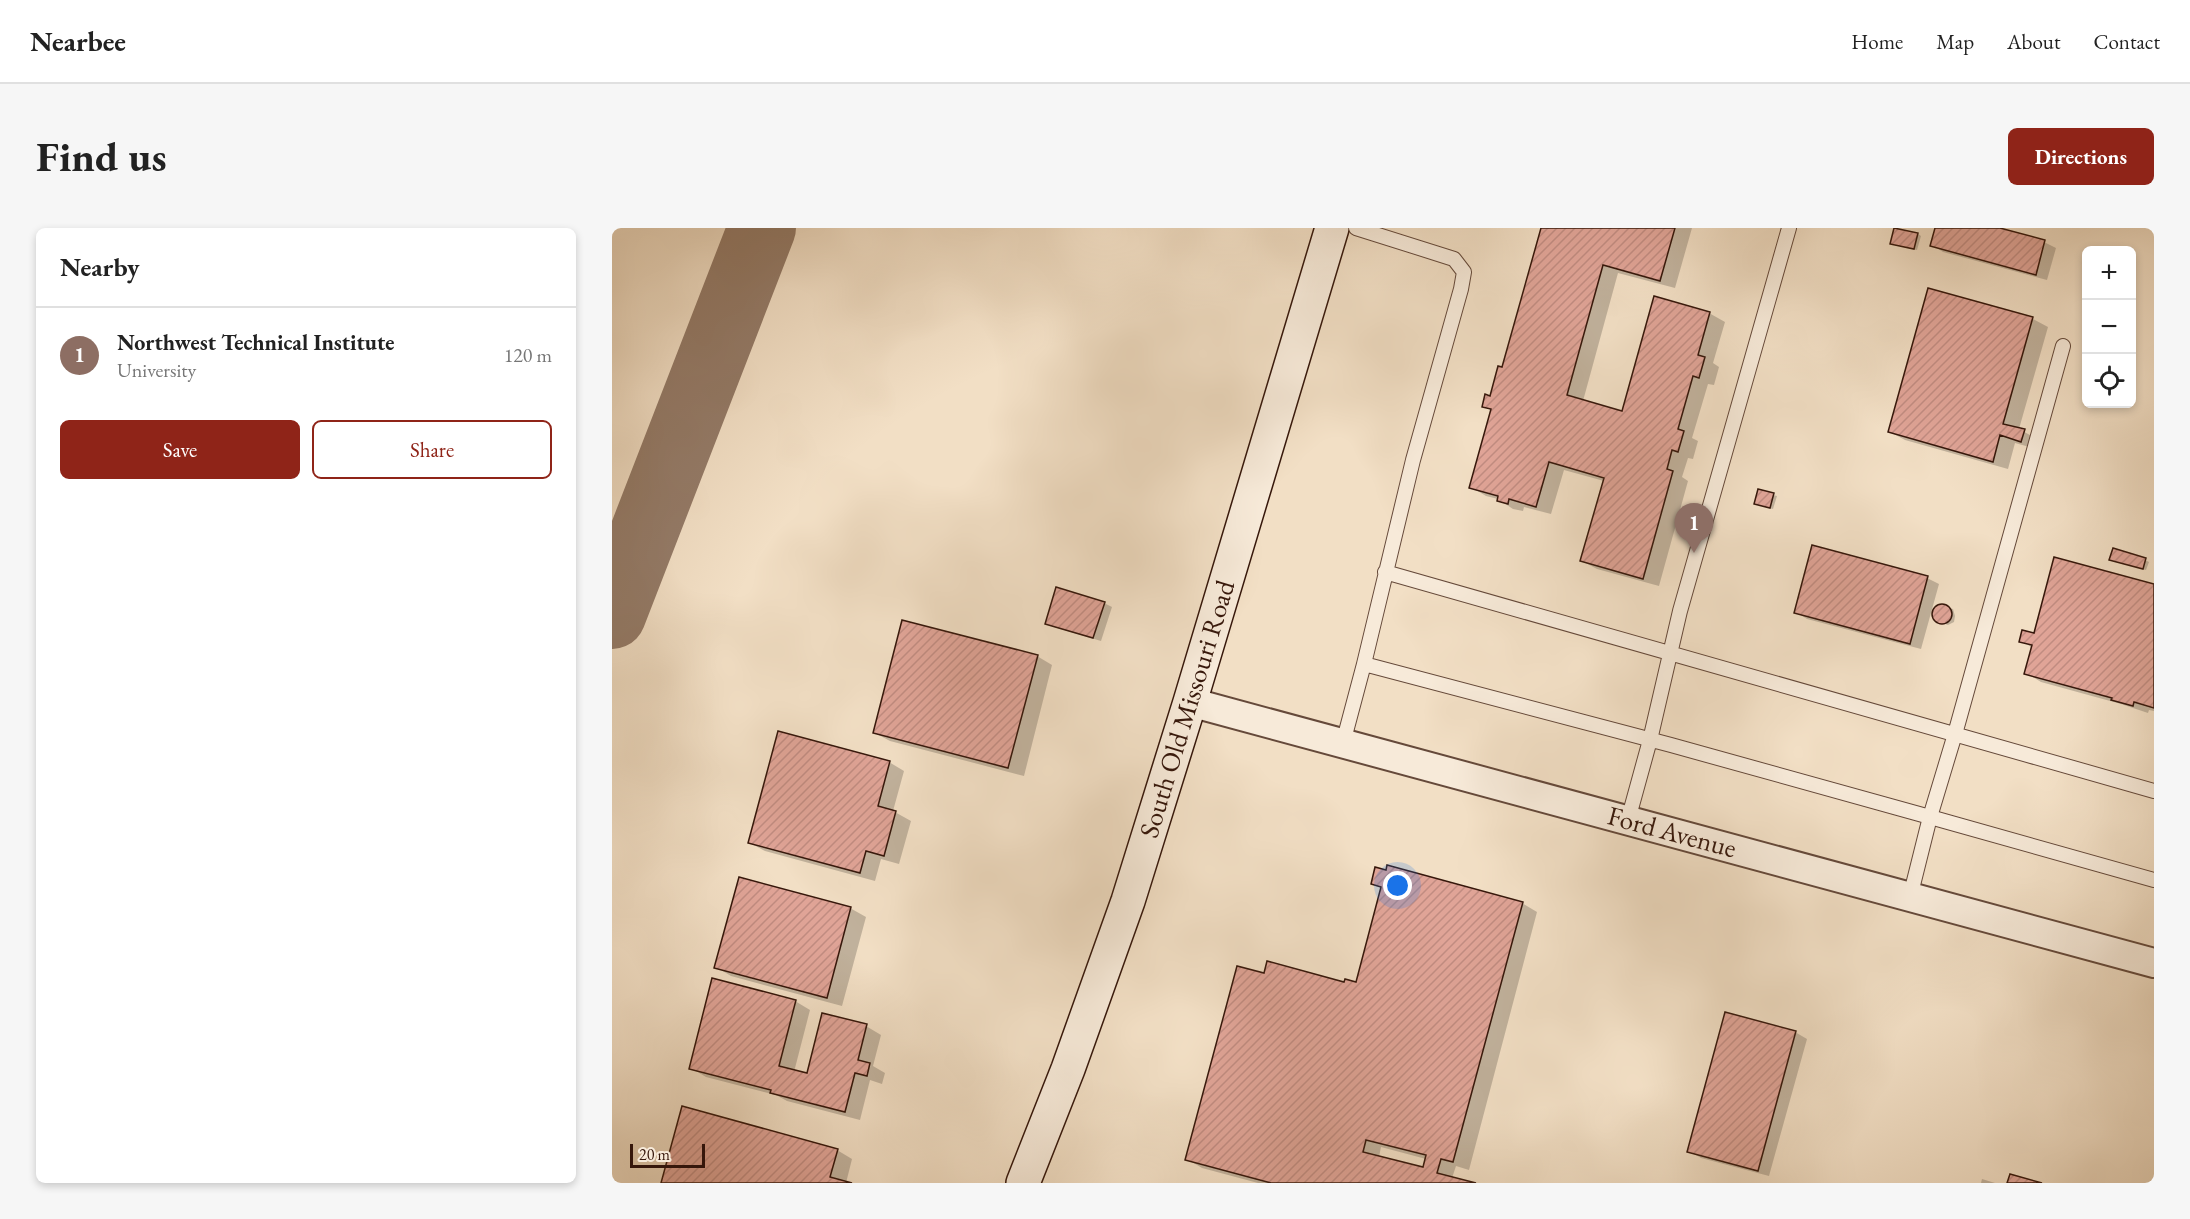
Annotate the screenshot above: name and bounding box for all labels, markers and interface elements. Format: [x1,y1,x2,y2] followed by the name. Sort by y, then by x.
[30,23,126,59] text: Nearbee
[1851,28,1903,55] text: Home
[1936,28,1974,55] text: Map
[2007,28,2060,55] text: About
[2093,28,2160,55] text: Contact
[2008,128,2154,185] button: Directions
[36,129,167,184] text: Find us
[2082,246,2136,408] map controls
[2082,246,2136,300] button: +
[60,250,140,284] text: Nearby
[2082,300,2136,354] button: −
[117,328,394,357] text: Northwest Technical Institute
[74,342,85,368] text: 1
[504,342,552,368] text: 120 m
[2082,354,2136,408] button: locate
[117,357,196,383] text: University
[60,420,300,479] button: Save
[312,420,552,479] button: Share
[1674,504,1714,553] pin: 1
[1131,575,1242,842] street label: South Old Missouri Road
[1604,798,1740,865] street label: Ford Avenue
[1383,871,1412,900] your location
[630,1141,705,1168] scale bar
[639,1144,670,1165] text: 20 m

